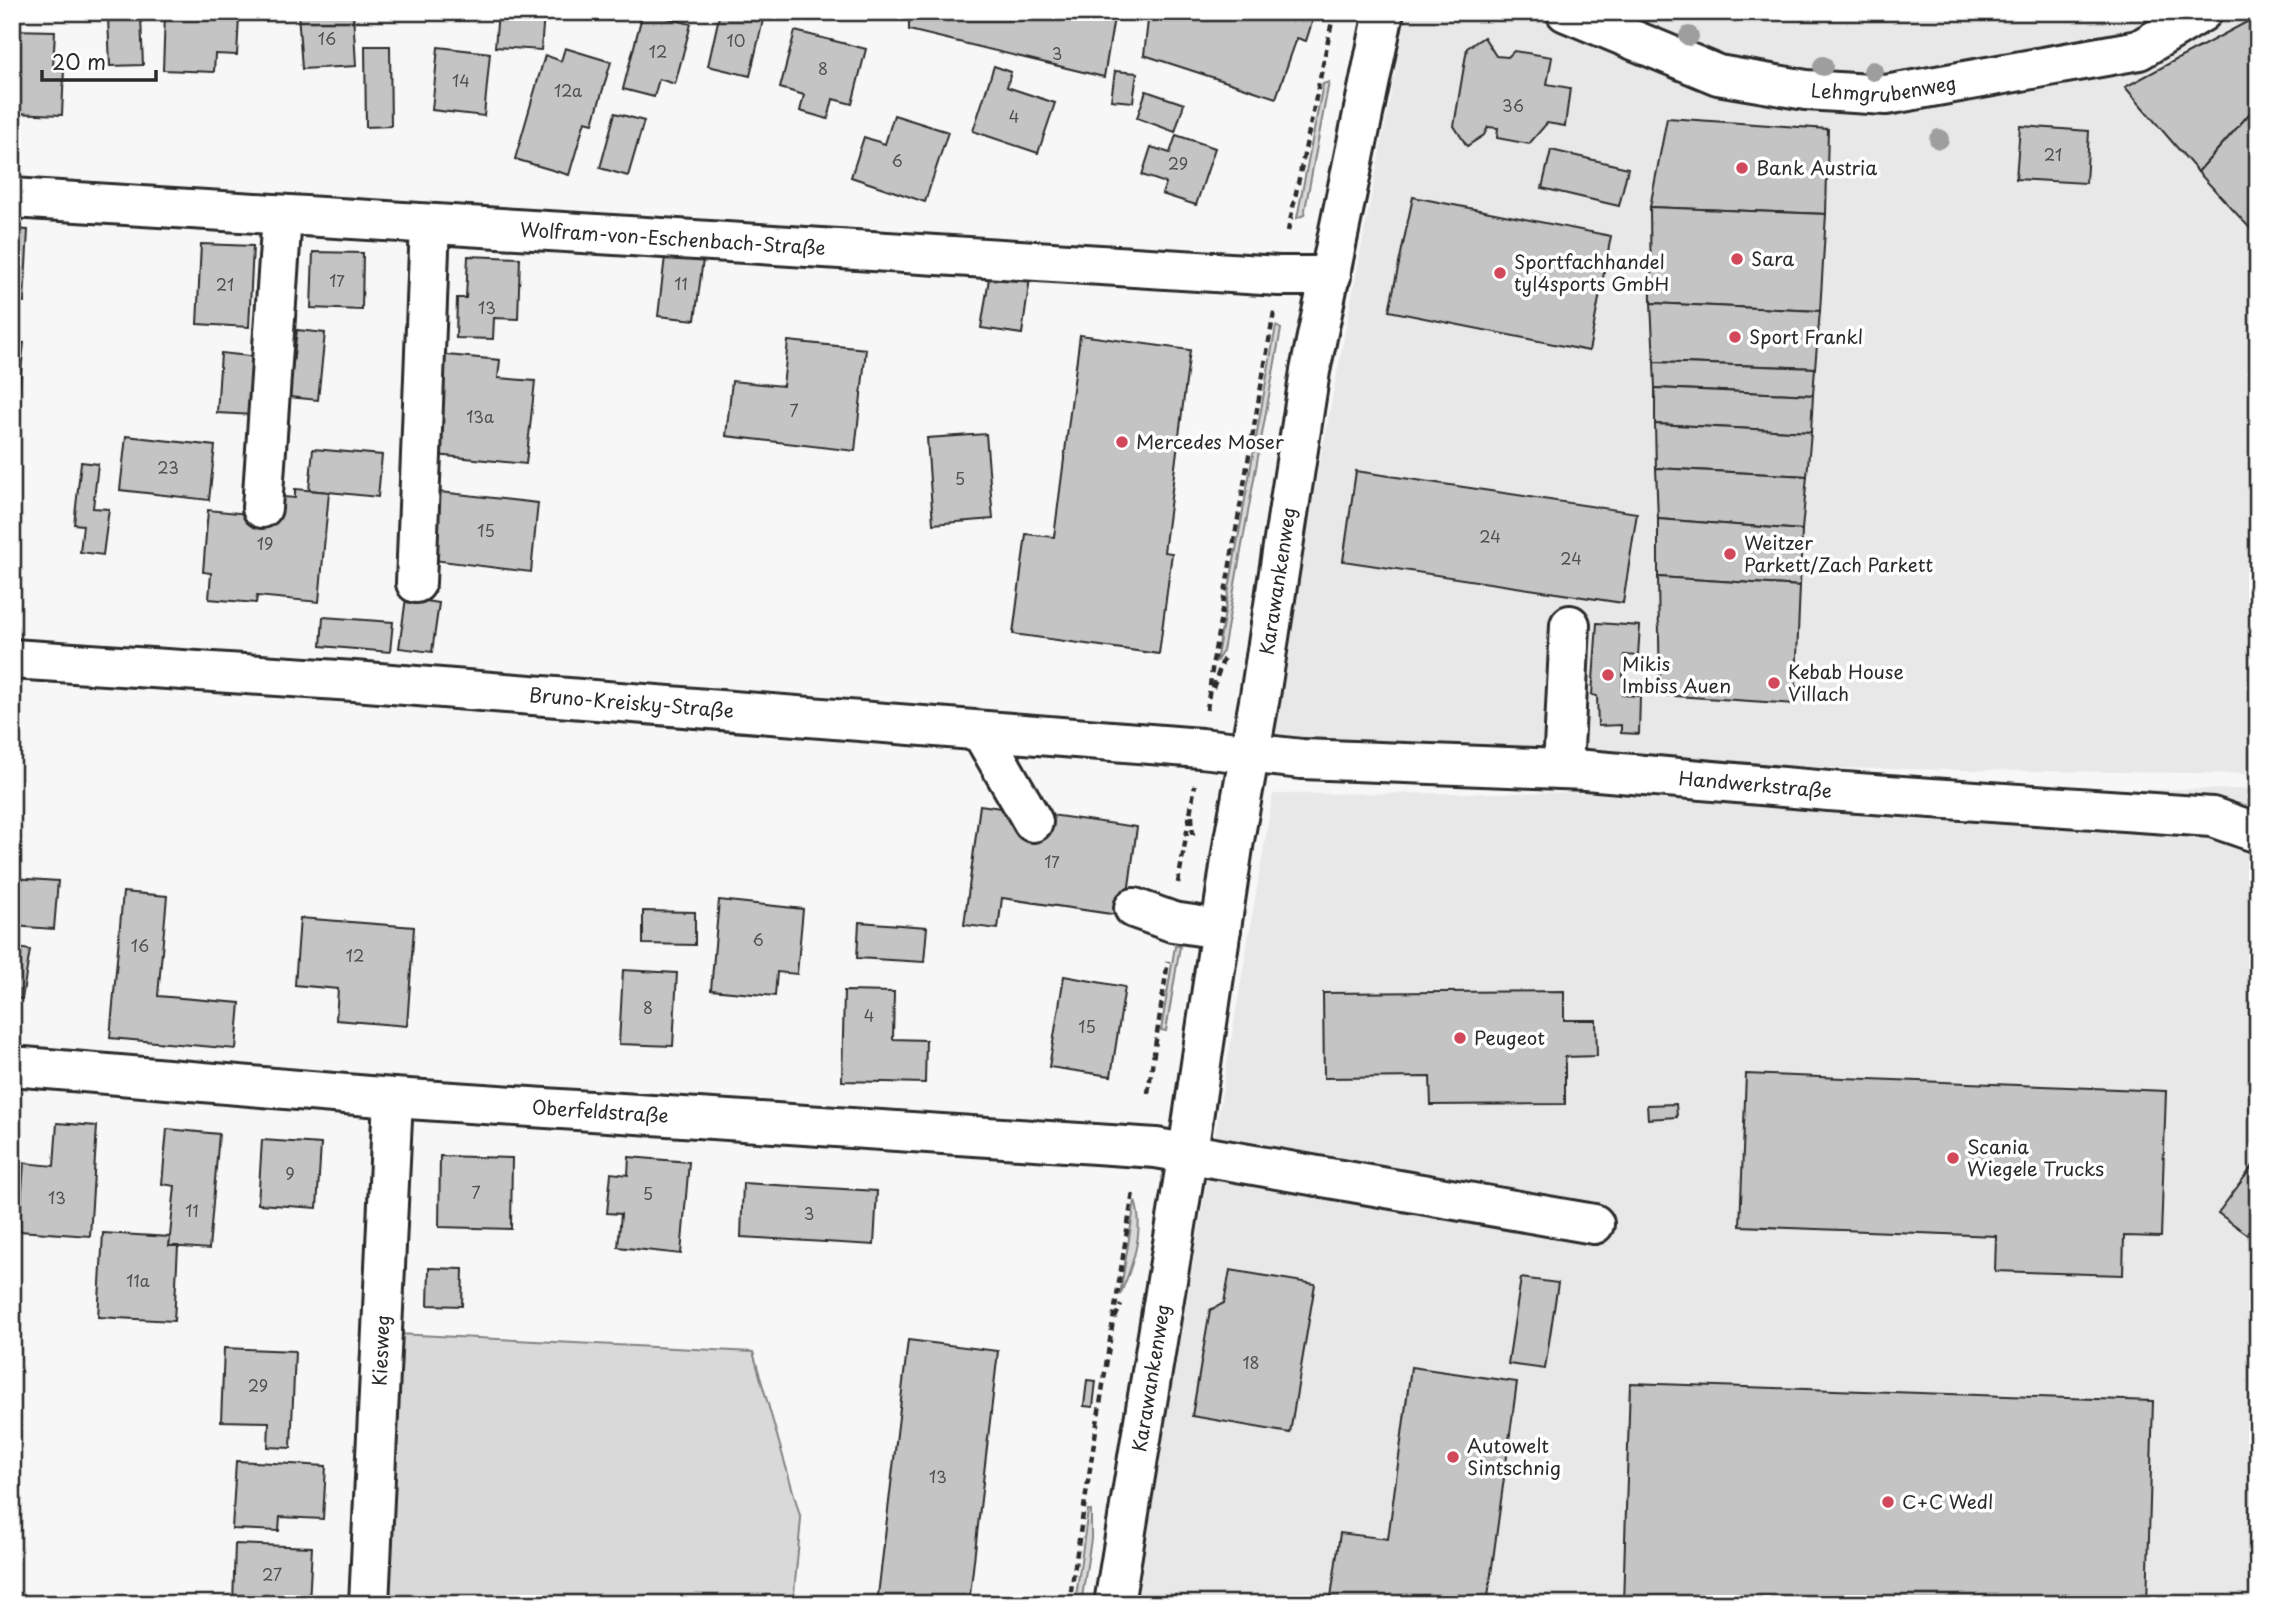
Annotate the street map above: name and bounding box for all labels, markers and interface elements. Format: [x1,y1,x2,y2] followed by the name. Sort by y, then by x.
[318,26,336,50] house number: 16
[727,28,745,52] house number: 10
[42,38,156,82] scale bar
[649,39,667,63] house number: 12
[1052,41,1062,65] house number: 3
[52,45,106,77] text: 20 m
[818,56,828,80] house number: 8
[452,68,470,92] house number: 14
[1810,68,1958,108] street label: Lehmgrubenweg
[554,78,582,102] house number: 12a
[1502,93,1524,117] house number: 36
[1009,104,1019,128] house number: 4
[2044,142,2062,166] house number: 21
[891,148,903,172] house number: 6
[1168,151,1188,175] house number: 29
[1756,153,1877,181] place label: Bank Austria
[1734,160,1750,176] marker: Bank Austria
[519,214,826,261] street label: Wolfram-von-Eschenbach-Straße
[1751,244,1794,272] place label: Sara
[1514,247,1669,297] place label: Sportfachhandel tyl4sports GmbH
[1729,251,1745,267] marker: Sara
[1492,265,1508,281] marker: Sportfachhandel tyl4sports GmbH
[329,268,345,292] house number: 17
[674,271,688,295] house number: 11
[216,272,234,296] house number: 21
[478,295,496,319] house number: 13
[1749,322,1863,350] place label: Sport Frankl
[1727,329,1743,345] marker: Sport Frankl
[789,398,799,422] house number: 7
[466,404,494,428] house number: 13a
[1136,427,1284,455] place label: Mercedes Moser
[1114,434,1130,450] marker: Mercedes Moser
[157,455,179,479] house number: 23
[955,466,965,490] house number: 5
[1251,505,1302,657] street label: Karawankenweg
[477,518,495,542] house number: 15
[1479,524,1501,548] house number: 24
[1744,528,1934,578] place label: Weitzer Parkett/Zach Parkett
[257,531,273,555] house number: 19
[1560,546,1582,570] house number: 24
[1722,546,1738,562] marker: Weitzer Parkett/Zach Parkett
[1622,649,1731,699] place label: Mikis Imbiss Auen
[1788,657,1904,707] place label: Kebab House Villach
[1600,667,1616,683] marker: Mikis Imbiss Auen
[1766,675,1782,691] marker: Kebab House Villach
[528,680,735,724] street label: Bruno-Kreisky-Straße
[1677,763,1833,804] street label: Handwerkstraße
[1044,849,1060,873] house number: 17
[752,927,764,951] house number: 6
[131,933,149,957] house number: 16
[346,943,364,967] house number: 12
[643,995,653,1019] house number: 8
[864,1003,874,1027] house number: 4
[1078,1014,1096,1038] house number: 15
[1474,1023,1545,1051] place label: Peugeot
[1452,1030,1468,1046] marker: Peugeot
[531,1092,669,1129] street label: Oberfeldstraße
[1967,1132,2104,1182] place label: Scania Wiegele Trucks
[1945,1150,1961,1166] marker: Scania Wiegele Trucks
[285,1161,295,1185] house number: 9
[471,1180,481,1204] house number: 7
[643,1181,653,1205] house number: 5
[48,1185,66,1209] house number: 13
[185,1198,199,1222] house number: 11
[804,1201,814,1225] house number: 3
[126,1268,150,1292] house number: 11a
[1124,1302,1176,1454] street label: Karawankenweg
[364,1314,396,1386] street label: Kiesweg
[1242,1350,1260,1374] house number: 18
[248,1373,268,1397] house number: 29
[1467,1431,1561,1481] place label: Autowelt Sintschnig
[1445,1449,1461,1465] marker: Autowelt Sintschnig
[929,1464,947,1488] house number: 13
[1902,1487,1993,1515] place label: C+C Wedl
[1880,1494,1896,1510] marker: C+C Wedl
[262,1562,282,1586] house number: 27

